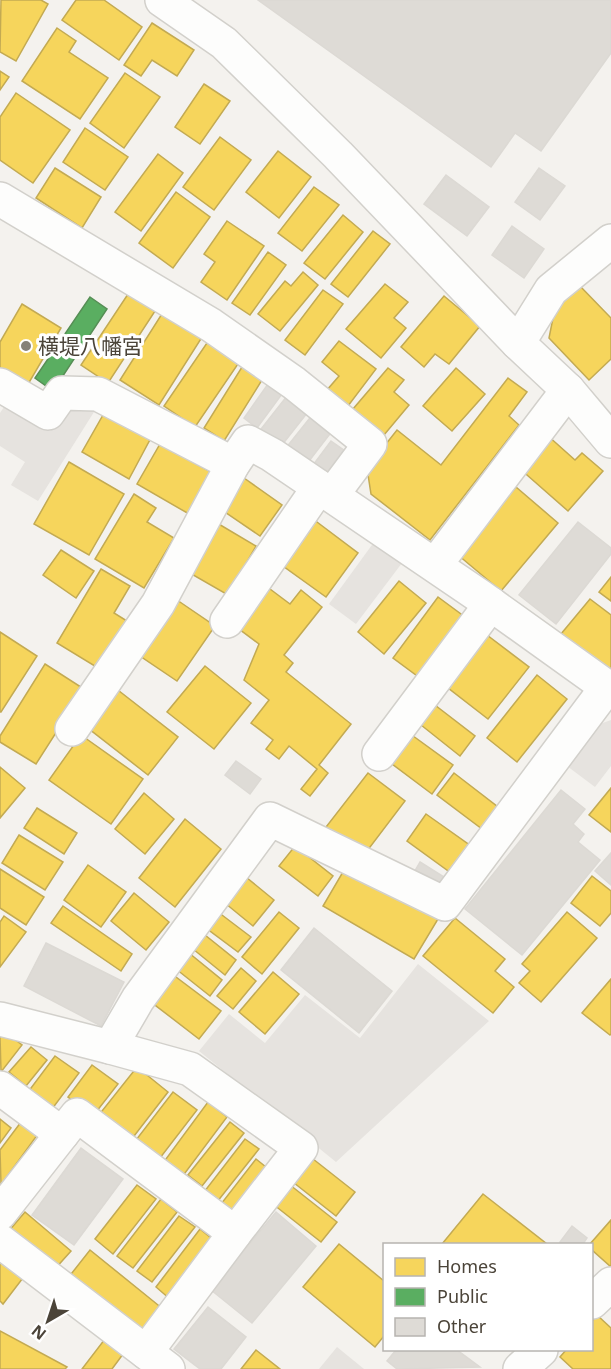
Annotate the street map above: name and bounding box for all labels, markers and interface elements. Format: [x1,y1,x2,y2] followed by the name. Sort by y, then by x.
[38,332,143,360] place label: 横堤八幡宮
[19,339,33,353] marker: 横堤八幡宮
[383,1243,593,1351] legend
[437,1254,497,1278] text: Homes
[437,1284,488,1308] text: Public
[18,1291,78,1351] north arrow
[437,1314,487,1338] text: Other
[27,1320,51,1345] text: N

